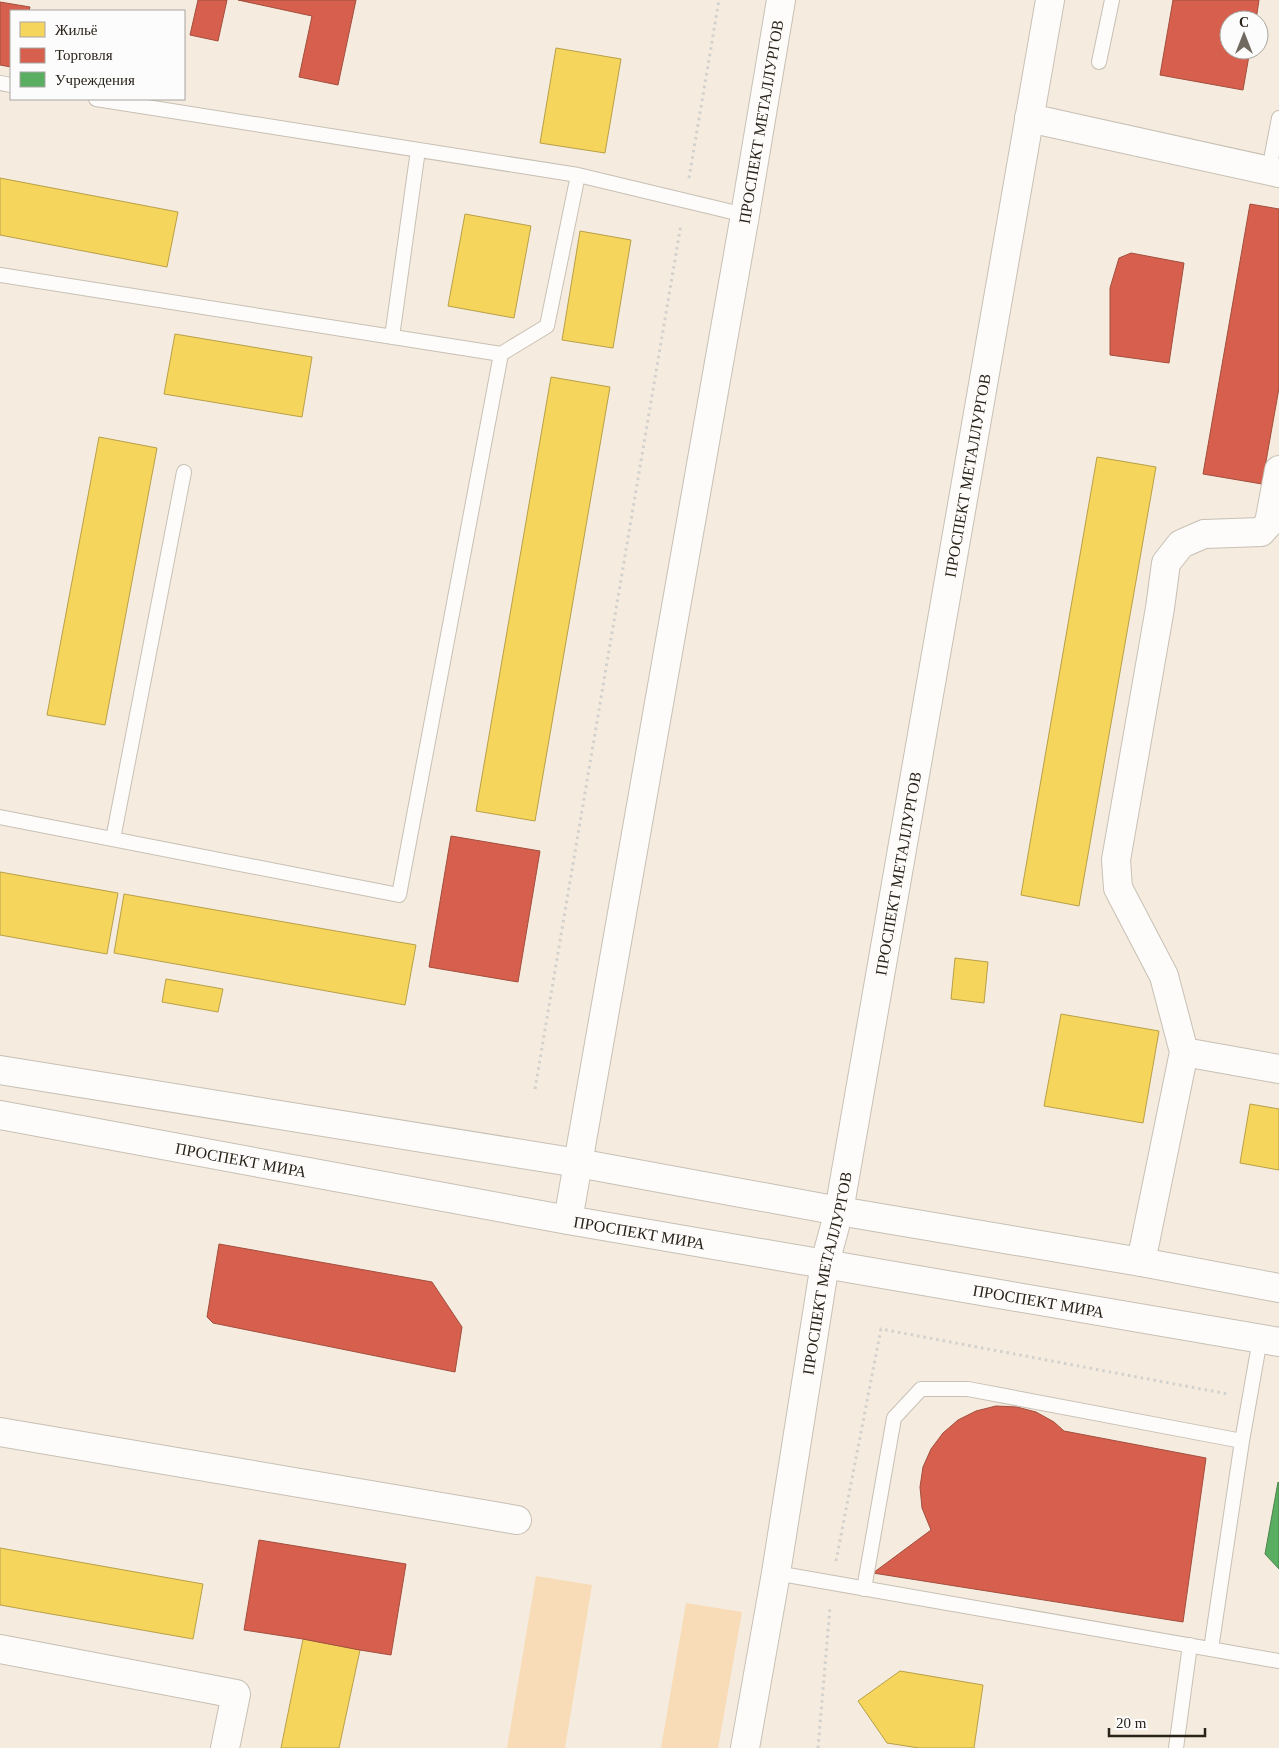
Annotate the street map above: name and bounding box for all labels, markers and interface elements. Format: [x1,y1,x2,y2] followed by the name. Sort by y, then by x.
[10,10,185,100] legend
[1219,10,1269,60] north arrow
[1239,15,1249,30] text: С
[736,19,787,225] street label: ПРОСПЕКТ МЕТАЛЛУРГОВ
[55,22,98,38] text: Жильё
[55,47,113,63] text: Торговля
[55,72,135,88] text: Учреждения
[942,372,994,579] street label: ПРОСПЕКТ МЕТАЛЛУРГОВ
[872,770,924,977] street label: ПРОСПЕКТ МЕТАЛЛУРГОВ
[174,1140,308,1181] street label: ПРОСПЕКТ МИРА
[799,1170,855,1376] street label: ПРОСПЕКТ МЕТАЛЛУРГОВ
[572,1213,707,1252] street label: ПРОСПЕКТ МИРА
[971,1282,1106,1321] street label: ПРОСПЕКТ МИРА
[1109,1706,1205,1738] scale bar
[1116,1715,1147,1731] text: 20 m

